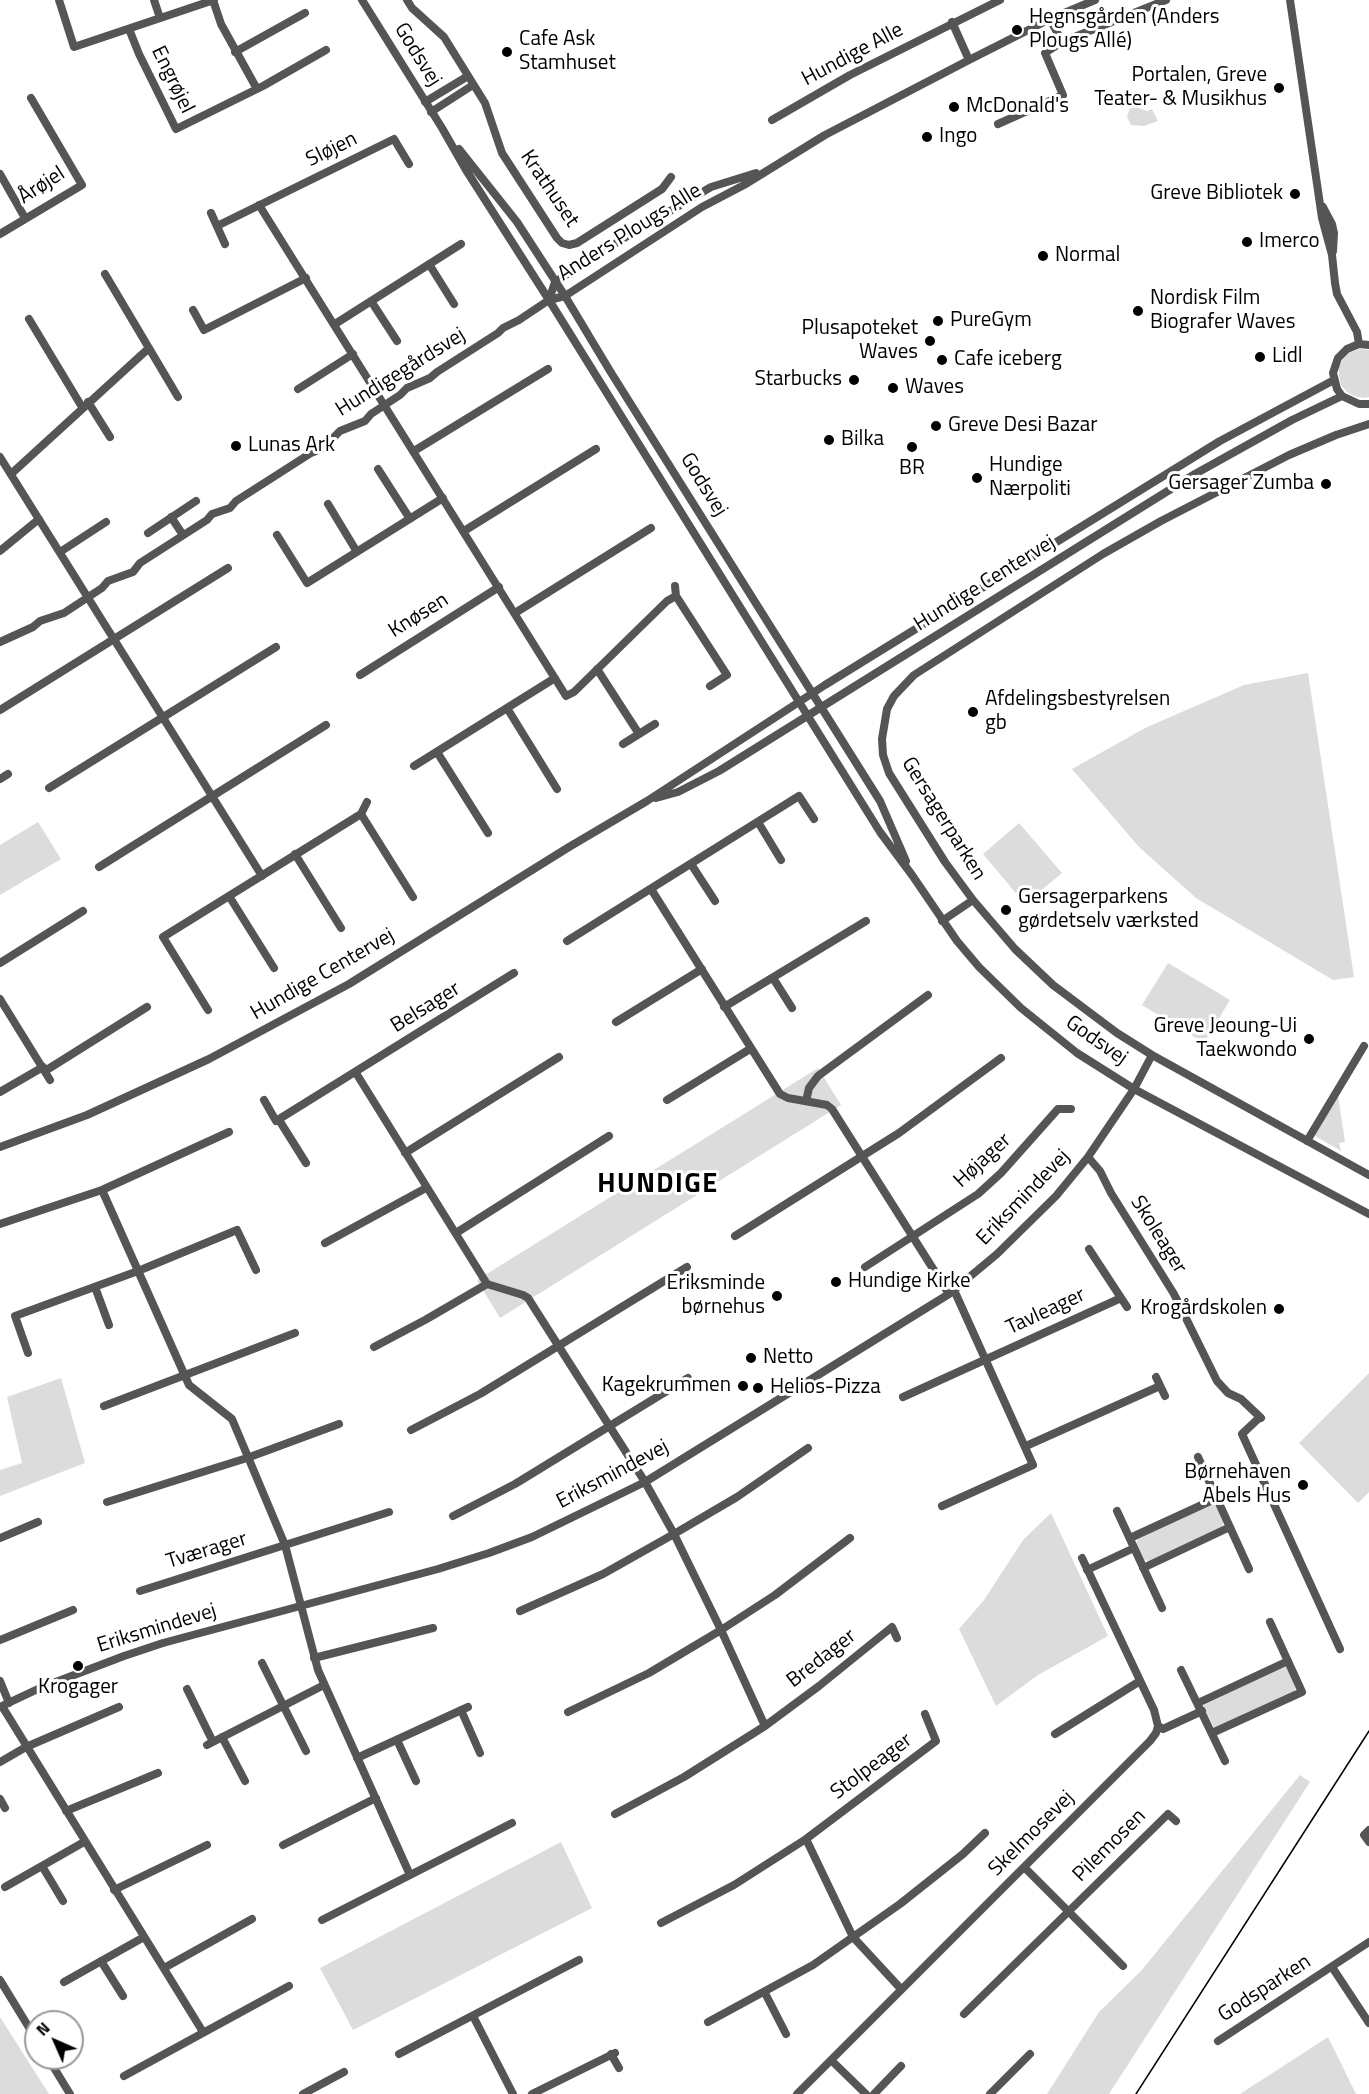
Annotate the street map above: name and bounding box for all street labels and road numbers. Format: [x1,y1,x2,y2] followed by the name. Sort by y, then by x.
[798,18,908,92] street label: Hundige Alle
[388,19,446,91] street label: Godsvej
[145,42,199,118] street label: Engrøjel
[302,127,362,173] street label: Sløjen
[514,146,584,232] street label: Krathuset
[14,162,70,210] street label: Årøjel
[553,179,707,287] street label: Anders Plougs Alle
[332,323,470,423] street label: Hundigegårdsvej
[674,449,732,521] street label: Godsvej
[910,530,1060,638] street label: Hundige Centervej
[384,588,454,644] street label: Knøsen
[895,753,991,885] street label: Gersagerparken
[247,924,399,1026] street label: Hundige Centervej
[387,977,465,1039] street label: Belsager
[1060,1011,1132,1071] street label: Godsvej
[949,1128,1017,1194] street label: Højager
[972,1145,1076,1251] street label: Eriksmindevej
[1124,1191,1192,1279] street label: Skoleager
[1002,1283,1090,1341] street label: Tavleager
[553,1435,673,1515] street label: Eriksmindevej
[164,1527,250,1575] street label: Tværager
[94,1599,220,1659] street label: Eriksmindevej
[782,1624,862,1694] street label: Bredager
[826,1728,918,1806] street label: Stolpeager
[984,1786,1080,1882] street label: Skelmosevej
[1068,1804,1152,1888] street label: Pilemosen
[1214,1950,1316,2028] street label: Godsparken

